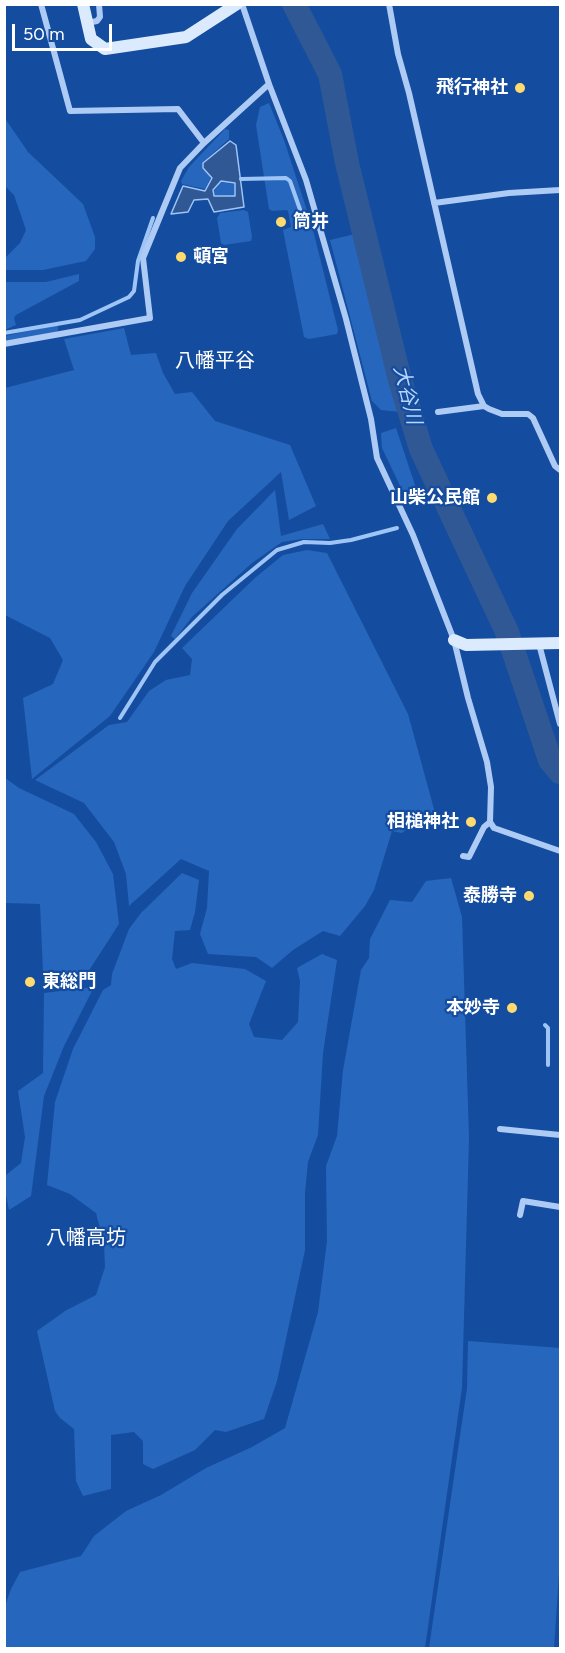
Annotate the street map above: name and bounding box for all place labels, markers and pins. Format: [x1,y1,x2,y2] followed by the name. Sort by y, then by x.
[436,77,508,99] place label: 飛行神社
[513,81,527,95] marker: 飛行神社
[293,211,329,233] place label: 筒井
[274,215,288,229] marker: 筒井
[193,246,229,268] place label: 頓宮
[174,250,188,264] marker: 頓宮
[390,487,480,509] place label: 山柴公民館
[485,491,499,505] marker: 山柴公民館
[387,811,459,833] place label: 相槌神社
[464,815,478,829] marker: 相槌神社
[463,885,517,907] place label: 泰勝寺
[522,889,536,903] marker: 泰勝寺
[42,971,96,993] place label: 東総門
[23,975,37,989] marker: 東総門
[446,997,500,1019] place label: 本妙寺
[505,1001,519,1015] marker: 本妙寺

